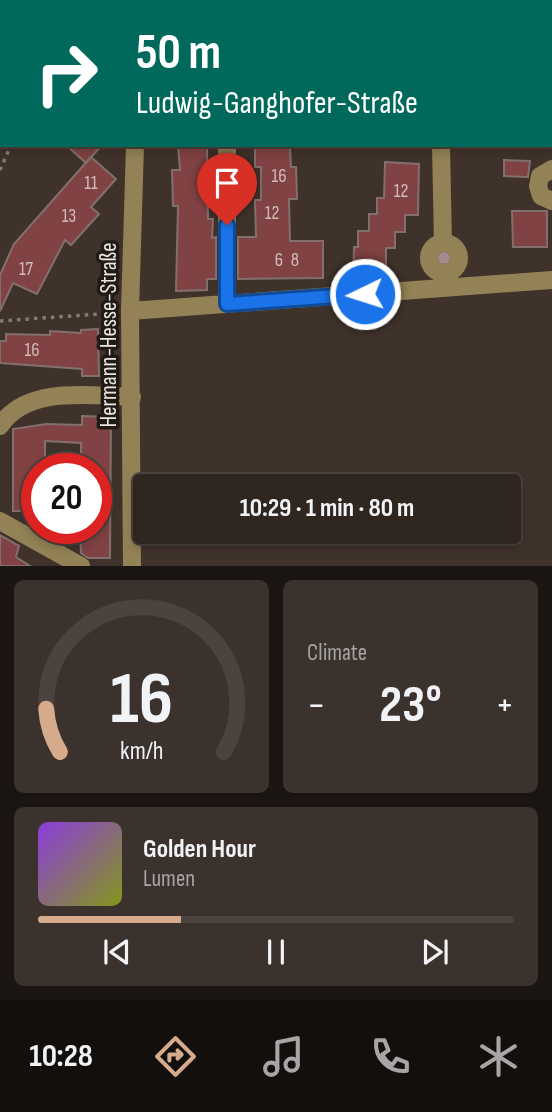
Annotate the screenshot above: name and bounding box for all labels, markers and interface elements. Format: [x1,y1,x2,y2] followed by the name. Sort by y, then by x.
[136,24,221,83] text: 50 m
[21,28,112,119] icon: right
[136,84,418,123] text: Ludwig-Ganghofer-Straße
[197,153,257,225] pin
[208,164,246,202] icon: arrive
[272,165,286,188] house number: 16
[84,172,98,195] house number: 11
[394,180,408,203] house number: 12
[265,202,279,225] house number: 12
[62,205,76,228] house number: 13
[95,243,123,427] street label: Hermann-Hesse-Straße
[275,249,283,272] house number: 6
[291,249,299,272] house number: 8
[328,257,402,331] position arrow
[19,258,34,281] house number: 17
[25,339,39,362] house number: 16
[21,453,112,544] speed limit sign: 20
[240,493,414,524] text: 10:29 · 1 min · 80 m
[307,639,367,667] text: Climate
[110,657,173,745] text: 16
[379,674,442,737] text: 23°
[307,683,326,728] text: −
[495,683,514,728] text: +
[120,736,163,767] text: km/h
[143,834,256,865] text: Golden Hour
[143,865,195,893] text: Lumen
[98,933,136,971] icon: previous
[257,933,295,971] icon: pause
[416,933,454,971] icon: next
[151,1032,200,1081] icon: directions
[259,1032,308,1081] icon: music
[366,1032,415,1081] icon: phone
[474,1032,523,1081] icon: climate
[29,1037,93,1076] text: 10:28

